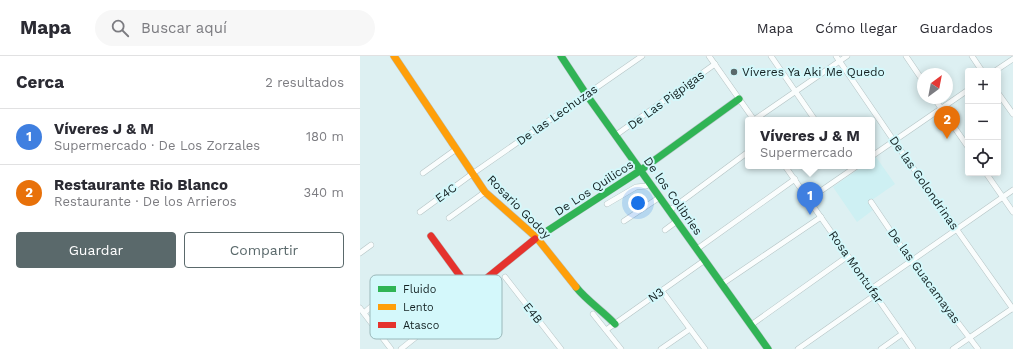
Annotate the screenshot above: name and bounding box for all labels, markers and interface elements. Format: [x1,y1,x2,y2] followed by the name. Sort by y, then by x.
[95,10,375,46] search box
[20,16,71,39] text: Mapa
[109,17,131,39] icon: search
[141,19,227,37] text: Buscar aquí
[757,20,793,36] text: Mapa
[815,20,898,36] text: Cómo llegar
[920,20,993,36] text: Guardados
[742,65,885,79] place label: Víveres Ya Aki Me Quedo
[729,67,739,77] marker: Víveres Ya Aki Me Quedo
[625,68,707,132] street label: De Las Pigpigas
[917,68,953,104] north arrow
[965,68,1001,176] map controls
[965,68,1001,104] button: +
[16,72,64,92] text: Cerca
[265,75,344,90] text: 2 resultados
[514,82,600,148] street label: De las Lechuzas
[965,104,1001,140] button: −
[934,106,960,139] pin: 2
[745,117,875,169] popup
[54,120,154,138] text: Víveres J & M
[760,127,860,145] text: Víveres J & M
[26,129,32,144] text: 1
[306,129,344,144] text: 180 m
[886,134,962,232] street label: De las Golondrinas
[54,138,260,153] text: Supermercado · De Los Zorzales
[965,140,1001,176] button: locate
[760,145,853,160] text: Supermercado
[641,154,705,238] street label: De los Colibries
[552,157,636,219] street label: De Los Quilicos
[484,172,554,242] street label: Rosario Godoy
[54,176,228,194] text: Restaurante Rio Blanco
[432,181,460,205] street label: E4C
[797,182,823,215] pin: 1
[25,185,33,200] text: 2
[304,185,344,200] text: 340 m
[628,193,648,213] your location
[54,194,237,209] text: Restaurante · De los Arrieros
[885,226,963,326] street label: De las Guacamayas
[826,228,886,306] street label: Rosa Montufar
[16,232,176,268] button: Guardar
[184,232,344,268] button: Compartir
[370,275,502,339] legend
[403,283,436,296] text: Fluido
[646,285,666,305] street label: N3
[520,300,546,326] street label: E4B
[403,301,434,314] text: Lento
[403,319,439,332] text: Atasco

